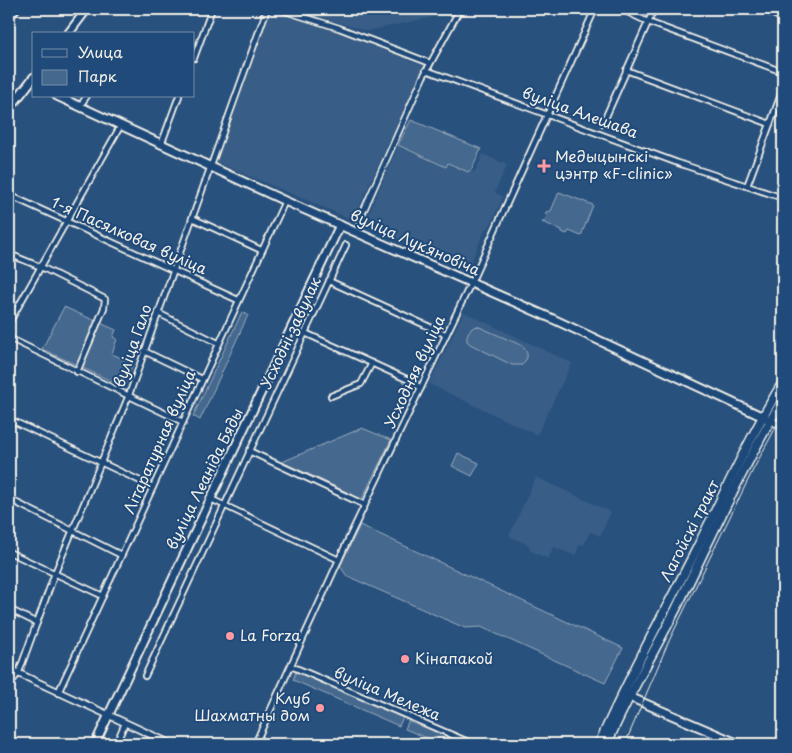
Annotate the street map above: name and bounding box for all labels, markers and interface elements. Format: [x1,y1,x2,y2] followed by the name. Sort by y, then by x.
[32,32,195,98] legend
[78,40,123,63] text: Улица
[78,64,117,87] text: Парк
[519,80,642,143] street label: вуліца Алешава
[555,144,673,184] place label: Медыцынскі цэнтр «F-clinic»
[537,159,551,173] marker: Медыцынскі цэнтр «F-clinic»
[48,190,212,280] street label: 1-я Пасялковая вуліца
[347,203,485,281] street label: вуліца Лукʼяновіча
[254,272,326,392] street label: Усходні завулак
[107,301,157,390] street label: вуліца Гало
[377,310,450,432] street label: Усходняя вуліца
[117,365,201,517] street label: Літаратурная вуліца
[159,404,248,553] street label: вуліца Леаніда Бяды
[653,475,725,585] street label: Лагойскі тракт
[240,623,301,646] place label: La Forza
[224,630,236,642] marker: La Forza
[415,646,493,669] place label: Кінапакой
[399,653,411,665] marker: Кінапакой
[331,660,445,726] street label: вуліца Мележа
[194,686,310,726] place label: Клуб Шахматны дом
[314,702,326,714] marker: Клуб Шахматны дом

